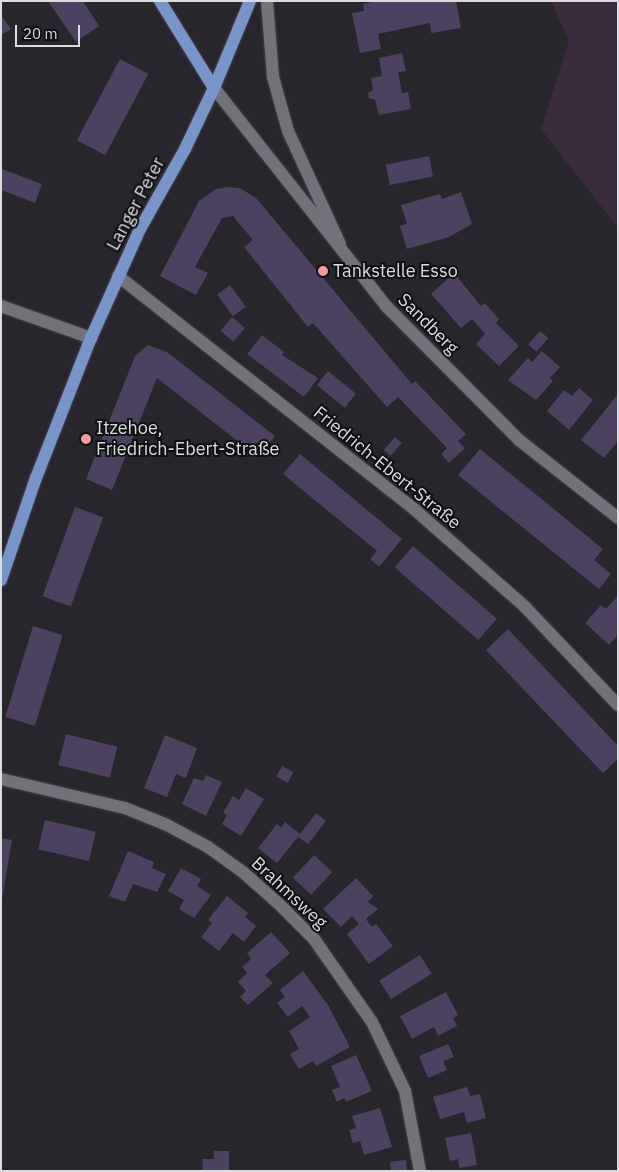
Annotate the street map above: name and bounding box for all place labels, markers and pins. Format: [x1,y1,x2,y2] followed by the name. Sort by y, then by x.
[333,260,458,282] place label: Tankstelle Esso
[317,265,329,277] marker: Tankstelle Esso
[96,418,279,460] place label: Itzehoe, Friedrich-Ebert-Straße
[80,433,92,445] marker: Itzehoe, Friedrich-Ebert-Straße

